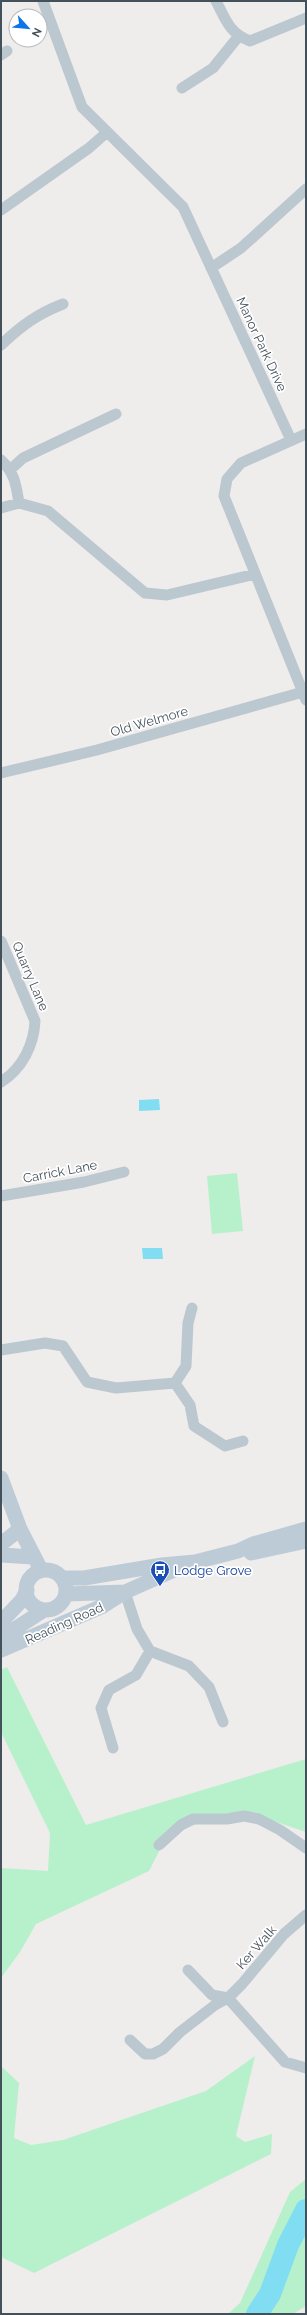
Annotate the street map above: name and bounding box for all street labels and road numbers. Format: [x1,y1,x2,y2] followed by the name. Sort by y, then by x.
[233,295,290,394] street label: Manor Park Drive
[109,703,190,740] street label: Old Welmore
[9,939,52,1013] street label: Quarry Lane
[22,1157,99,1186] street label: Carrick Lane
[23,1600,106,1647] street label: Reading Road
[233,1922,280,1972] street label: Ker Walk

